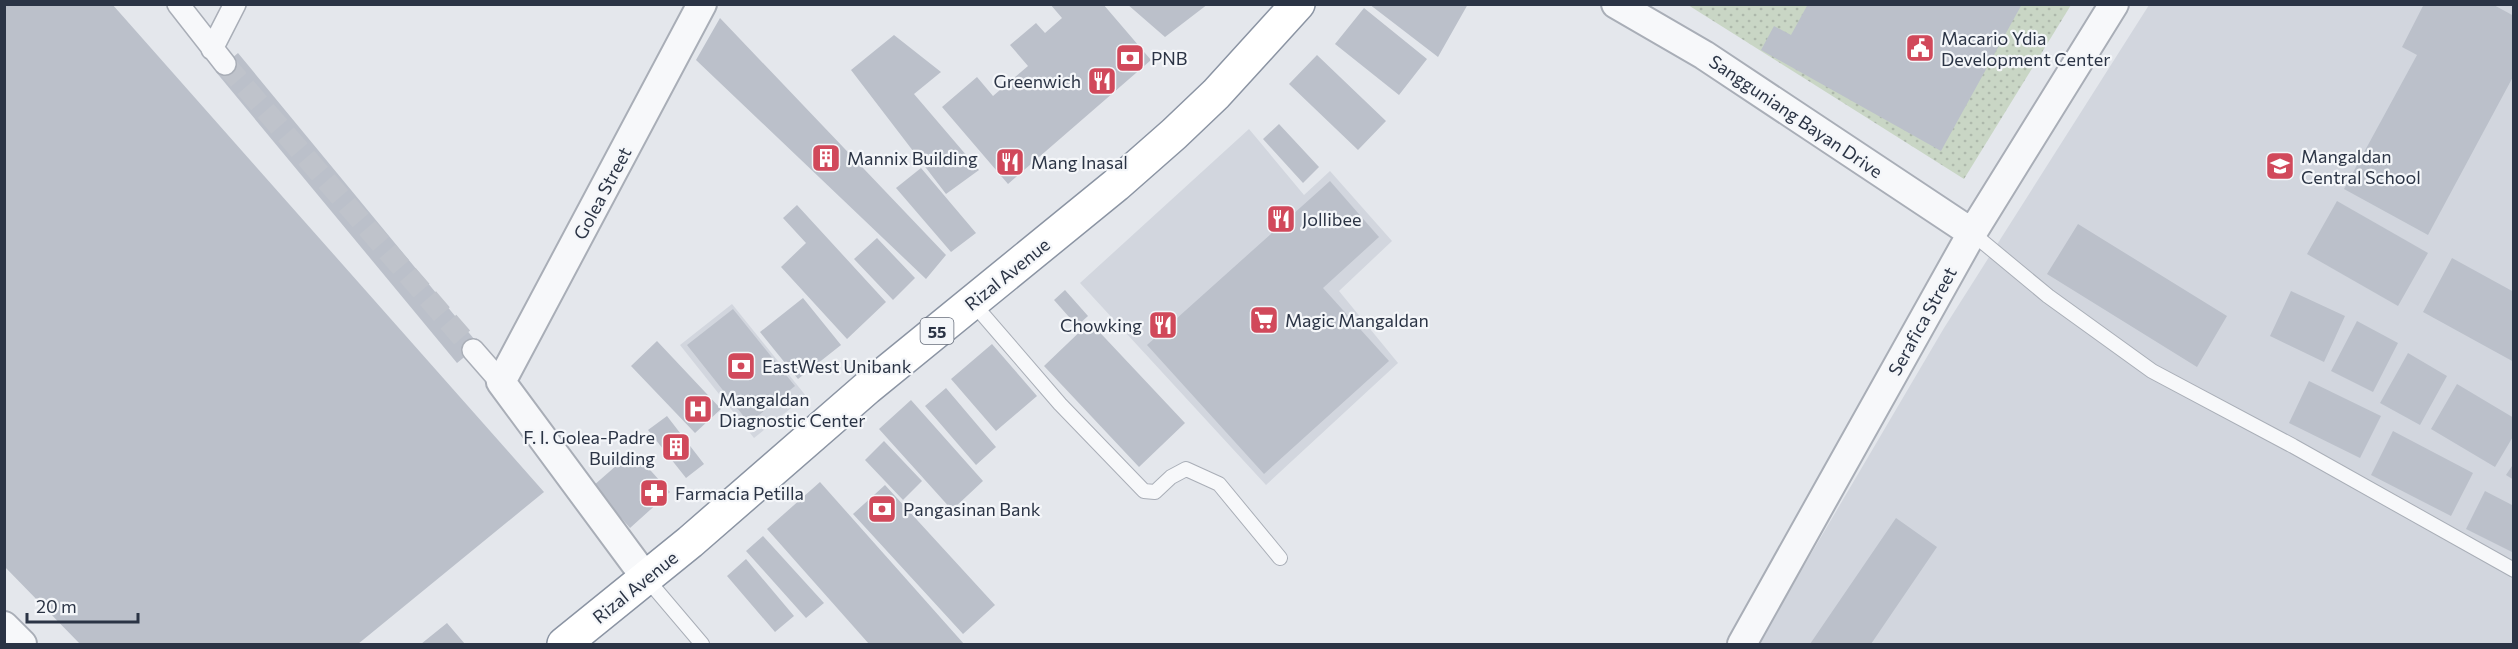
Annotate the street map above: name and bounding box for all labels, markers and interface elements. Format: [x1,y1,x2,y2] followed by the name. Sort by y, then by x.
[1941,27,2110,70] place label: Macario Ydia Development Center
[1904,32,1936,64] public building icon: Macario Ydia Development Center
[1114,42,1146,74] bank icon: PNB
[1151,47,1188,69] place label: PNB
[1705,50,1887,182] street label: Sangguniang Bayan Drive
[1086,65,1118,97] restaurant icon: Greenwich
[994,70,1081,92] place label: Greenwich
[810,142,842,174] building icon: Mannix Building
[568,143,636,243] street label: Golea Street
[2301,145,2421,188] place label: Mangaldan Central School
[994,146,1026,178] restaurant icon: Mang Inasal
[847,147,978,169] place label: Mannix Building
[2264,150,2296,182] school or university icon: Mangaldan Central School
[1031,151,1128,173] place label: Mang Inasal
[1265,203,1297,235] restaurant icon: Jollibee
[1302,208,1361,230] place label: Jollibee
[960,233,1054,315] street label: Rizal Avenue
[1883,263,1961,379] street label: Serafica Street
[1248,304,1280,336] supermarket icon: Magic Mangaldan
[1147,309,1179,341] restaurant icon: Chowking
[1285,309,1429,331] place label: Magic Mangaldan
[1060,314,1142,336] place label: Chowking
[920,318,954,344] road number: 55
[725,350,757,382] bank icon: EastWest Unibank
[762,355,912,377] place label: EastWest Unibank
[719,388,866,431] place label: Mangaldan Diagnostic Center
[682,393,714,425] hospital icon: Mangaldan Diagnostic Center
[523,426,655,469] place label: F. I. Golea-Padre Building
[660,431,692,463] building icon: F. I. Golea-Padre Building
[638,477,670,509] pharmacy icon: Farmacia Petilla
[675,482,804,504] place label: Farmacia Petilla
[866,493,898,525] bank icon: Pangasinan Bank
[903,498,1041,520] place label: Pangasinan Bank
[588,546,682,628] street label: Rizal Avenue
[27,586,138,624] scale bar
[36,595,77,617] text: 20 m

